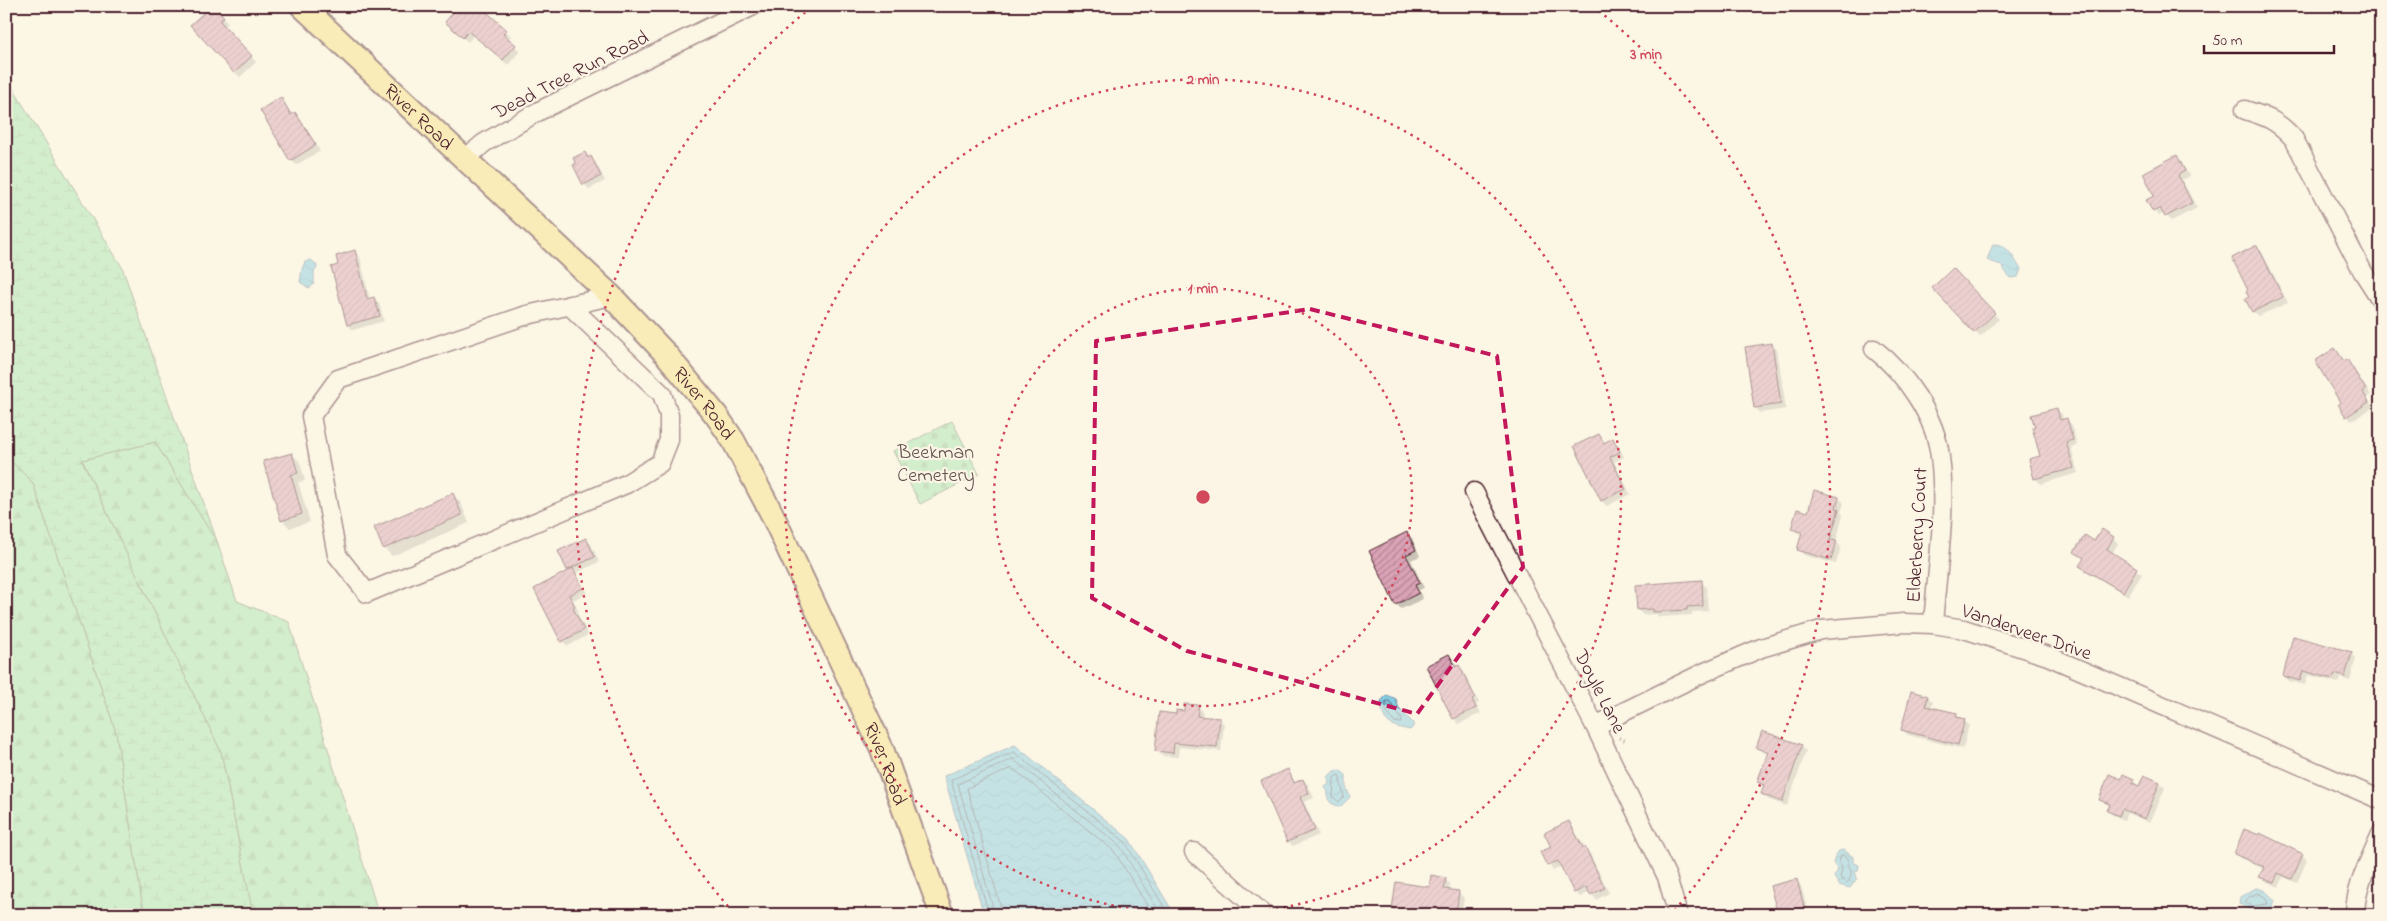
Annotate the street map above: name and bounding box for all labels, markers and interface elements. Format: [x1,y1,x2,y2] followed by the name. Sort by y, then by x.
[2204,22,2334,54] scale bar
[487,24,654,129] street label: Dead Tree Run Road
[2212,30,2243,52] text: 50 m
[1629,44,1662,66] text: 3 min
[1186,69,1220,91] text: 2 min
[376,78,459,158] street label: River Road
[1188,278,1219,300] text: 1 min
[665,361,741,447] street label: River Road
[897,439,975,491] park label: Beekman Cemetery
[1900,466,1937,604] street label: Elderberry Court
[1194,488,1212,506] centre of rings
[1956,597,2095,669] street label: Vanderveer Drive
[1565,644,1632,739] street label: Doyle Lane
[855,718,913,810] street label: River Road

